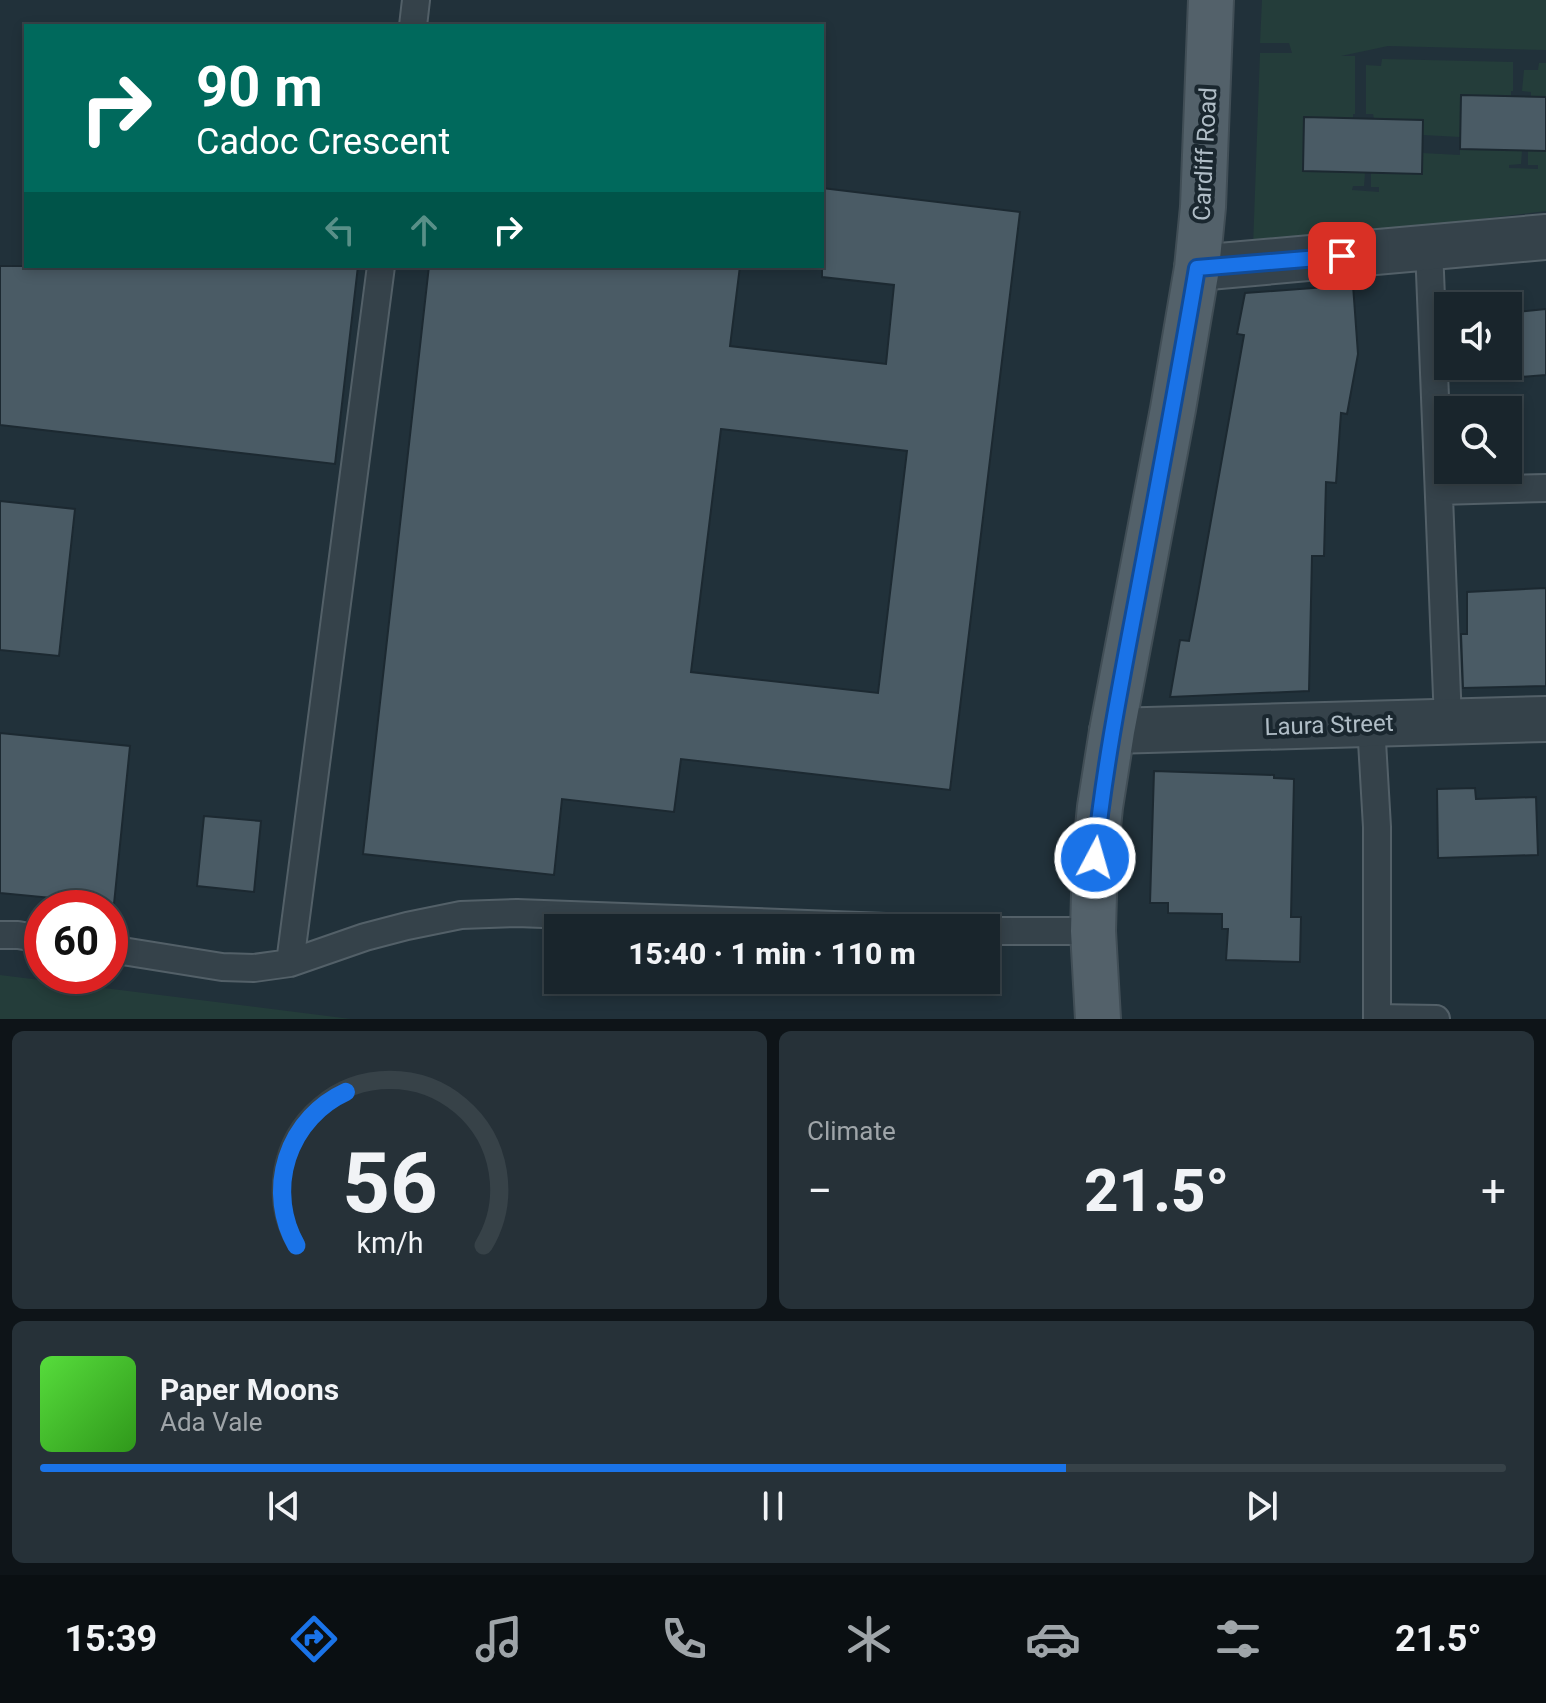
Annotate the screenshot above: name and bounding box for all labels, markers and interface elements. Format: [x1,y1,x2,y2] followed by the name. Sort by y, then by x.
[196,54,323,120] text: 90 m
[64,56,168,160] icon: right
[1188,87,1222,221] street label: Cardiff Road
[196,121,450,163] text: Cadoc Crescent
[318,208,362,252] icon: left
[402,208,446,252] icon: ahead
[486,208,530,252] icon: right
[1308,222,1376,290] pin
[1320,234,1364,278] icon: arrive
[1434,292,1522,484] map controls
[1434,292,1522,380] button: sound
[1434,396,1522,484] button: search
[1264,709,1394,741] street label: Laura Street
[1053,816,1137,900] position arrow
[24,890,128,994] speed limit sign: 60
[628,936,916,971] text: 15:40 · 1 min · 110 m
[807,1116,896,1146] text: Climate
[342,1135,437,1232] text: 56
[1084,1155,1229,1226] text: 21.5°
[807,1165,832,1217] text: −
[1481,1165,1506,1217] text: +
[356,1226,423,1260] text: km/h
[160,1372,339,1407] text: Paper Moons
[160,1407,262,1437] text: Ada Vale
[262,1484,306,1528] icon: previous
[751,1484,795,1528] icon: pause
[1240,1484,1284,1528] icon: next
[286,1611,342,1667] icon: directions
[471,1611,527,1667] icon: music
[656,1611,712,1667] icon: phone
[841,1611,897,1667] icon: climate
[1025,1611,1081,1667] icon: car
[1210,1611,1266,1667] icon: filters
[64,1618,157,1660] text: 15:39
[1395,1618,1482,1660] text: 21.5°

